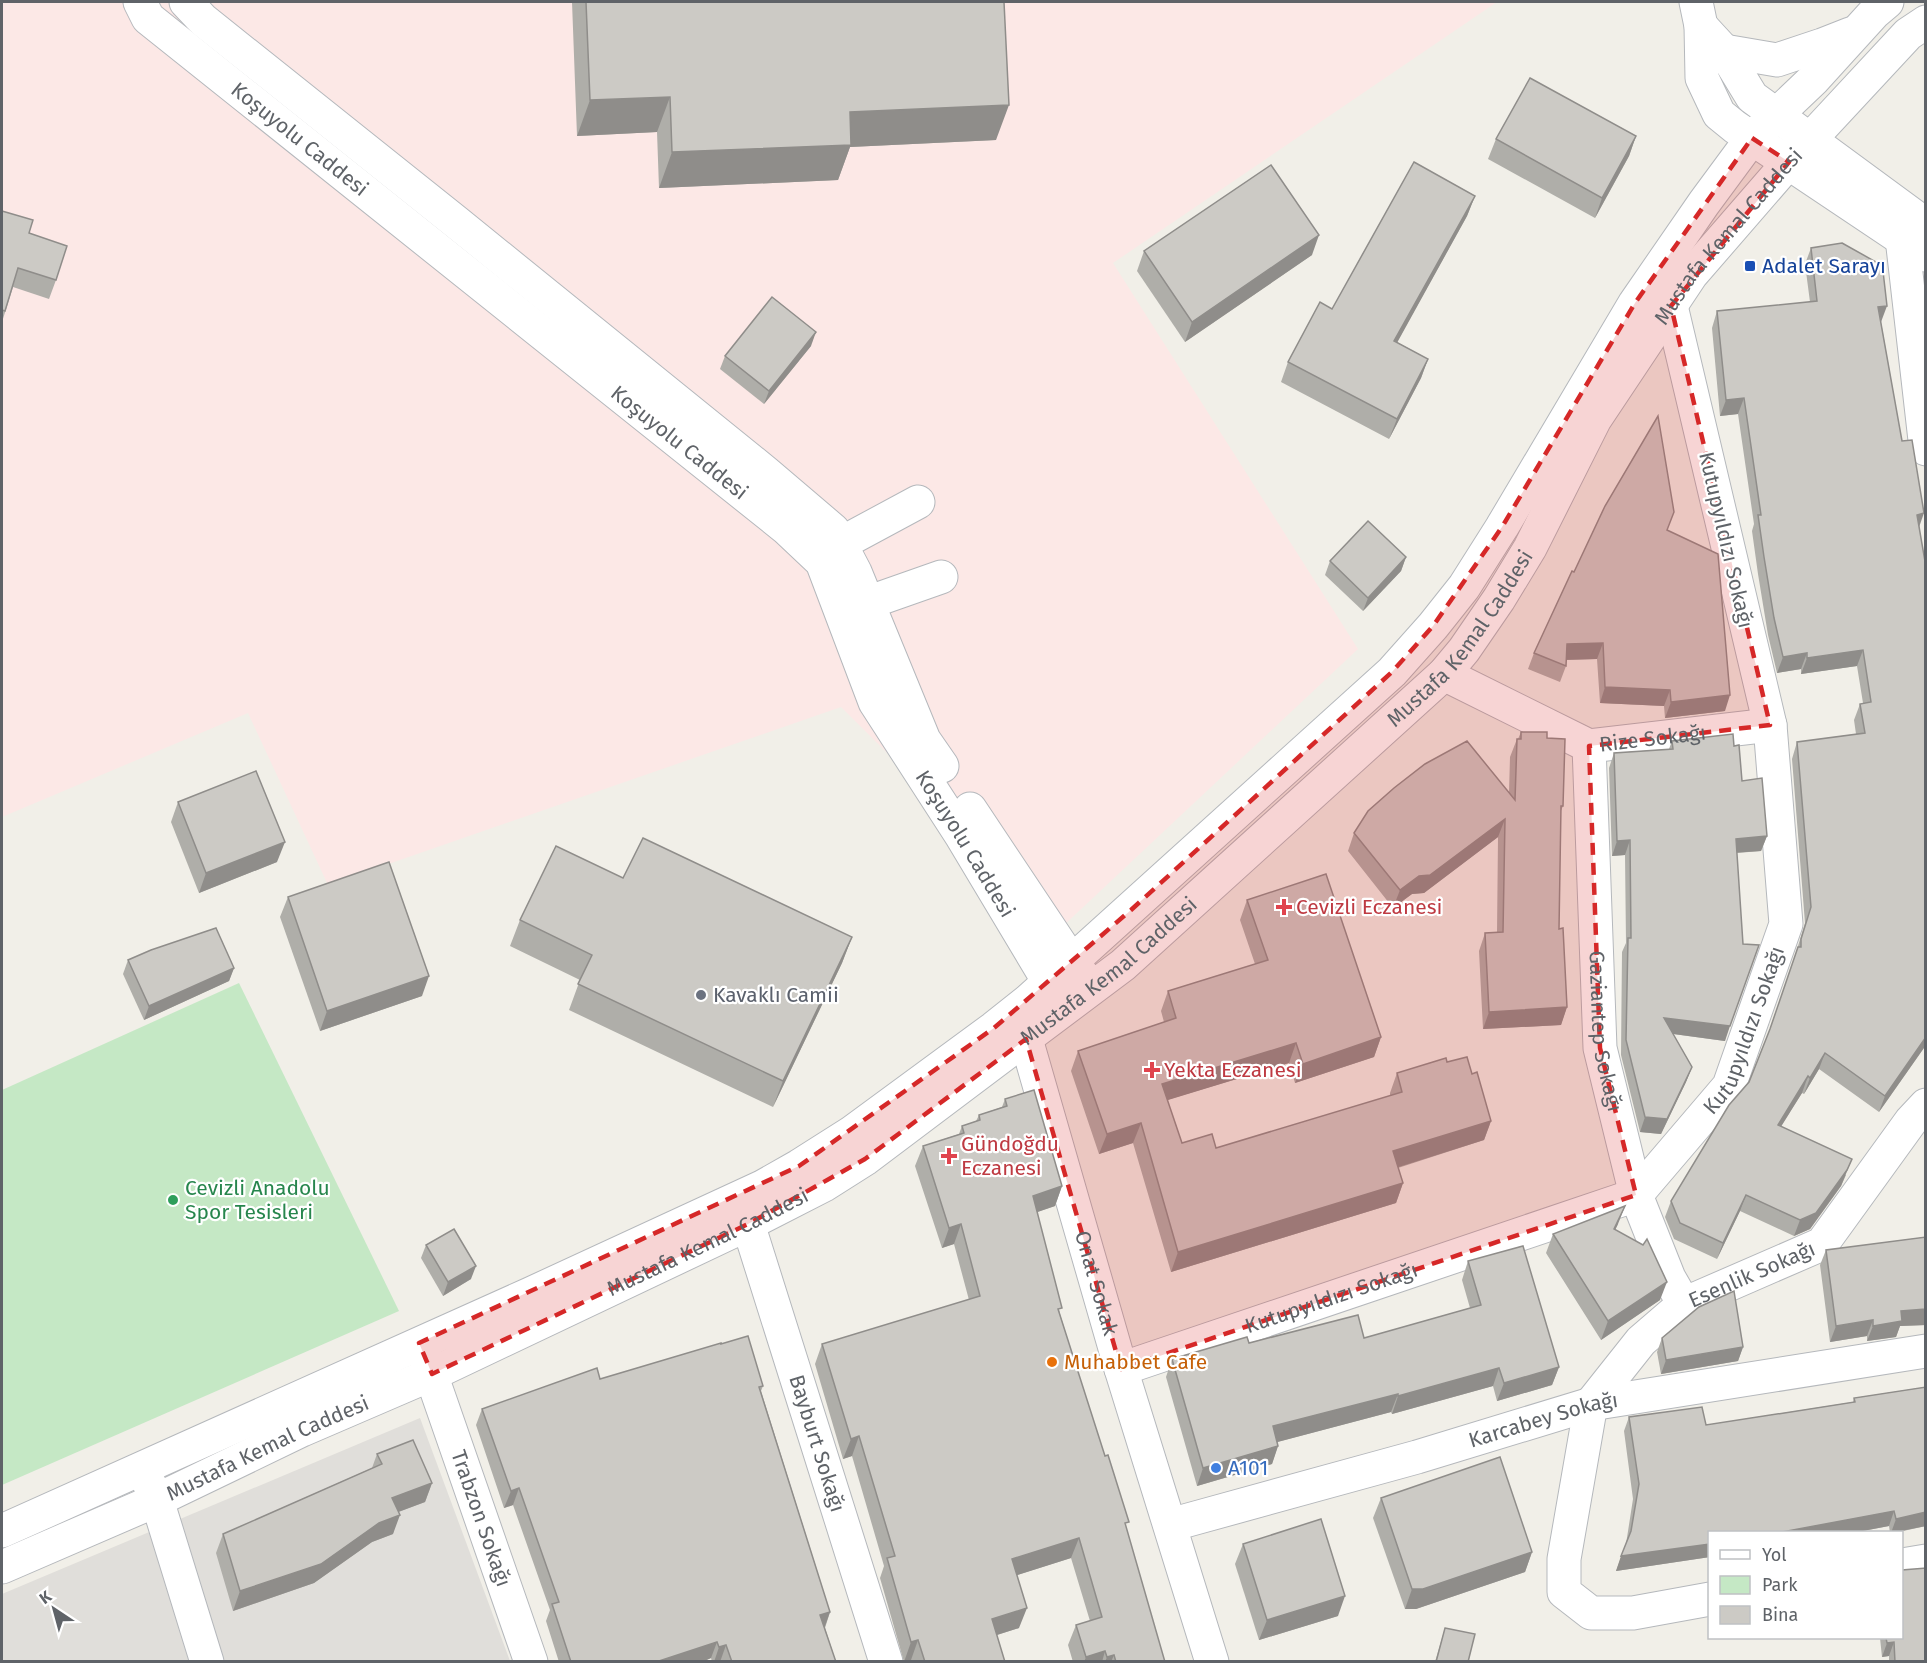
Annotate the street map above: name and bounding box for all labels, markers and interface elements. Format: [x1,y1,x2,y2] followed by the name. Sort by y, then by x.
[226,77,373,202] street label: Koşuyolu Caddesi
[1649,143,1808,330] street label: Mustafa Kemal Caddesi
[1762,253,1886,279] place label: Adalet Sarayı
[1743,259,1757,273] marker: Adalet Sarayı
[605,380,753,505] street label: Koşuyolu Caddesi
[1693,449,1759,631] street label: Kutupyıldızı Sokağı
[1381,545,1539,732] street label: Mustafa Kemal Caddesi
[1598,720,1707,758] street label: Rize Sokağı
[910,765,1020,922] street label: Koşuyolu Caddesi
[1015,891,1202,1051] street label: Mustafa Kemal Caddesi
[1296,894,1442,920] place label: Cevizli Eczanesi
[1277,900,1291,914] marker: Cevizli Eczanesi
[1698,943,1790,1120] street label: Kutupyıldızı Sokağı
[1583,950,1628,1114] street label: Gaziantep Sokağı
[713,982,839,1008] place label: Kavaklı Camii
[694,988,708,1002] marker: Kavaklı Camii
[1164,1057,1302,1083] place label: Yekta Eczanesi
[1145,1063,1159,1077] marker: Yekta Eczanesi
[961,1131,1059,1181] place label: Gündoğdu Eczanesi
[942,1149,956,1163] marker: Gündoğdu Eczanesi
[185,1175,330,1225] place label: Cevizli Anadolu Spor Tesisleri
[603,1182,813,1302] street label: Mustafa Kemal Caddesi
[166,1193,180,1207] marker: Cevizli Anadolu Spor Tesisleri
[1069,1228,1124,1339] street label: Onat Sokak
[1685,1236,1819,1313] street label: Esenlik Sokağı
[1242,1257,1421,1339] street label: Kutupyıldızı Sokağı
[1064,1349,1207,1375] place label: Muhabbet Cafe
[1045,1355,1059,1369] marker: Muhabbet Cafe
[783,1372,851,1515] street label: Bayburt Sokağı
[1465,1387,1620,1454] street label: Karcabey Sokağı
[162,1390,373,1507] street label: Mustafa Kemal Caddesi
[445,1447,517,1590] street label: Trabzon Sokağı
[1228,1455,1268,1481] place label: A101
[1209,1461,1223,1475] marker: A101
[1708,1531,1903,1639] legend
[1762,1544,1787,1566] text: Yol
[1762,1574,1798,1596] text: Park
[24,1579,84,1639] north arrow
[36,1586,56,1608] text: K
[1762,1604,1798,1626] text: Bina

